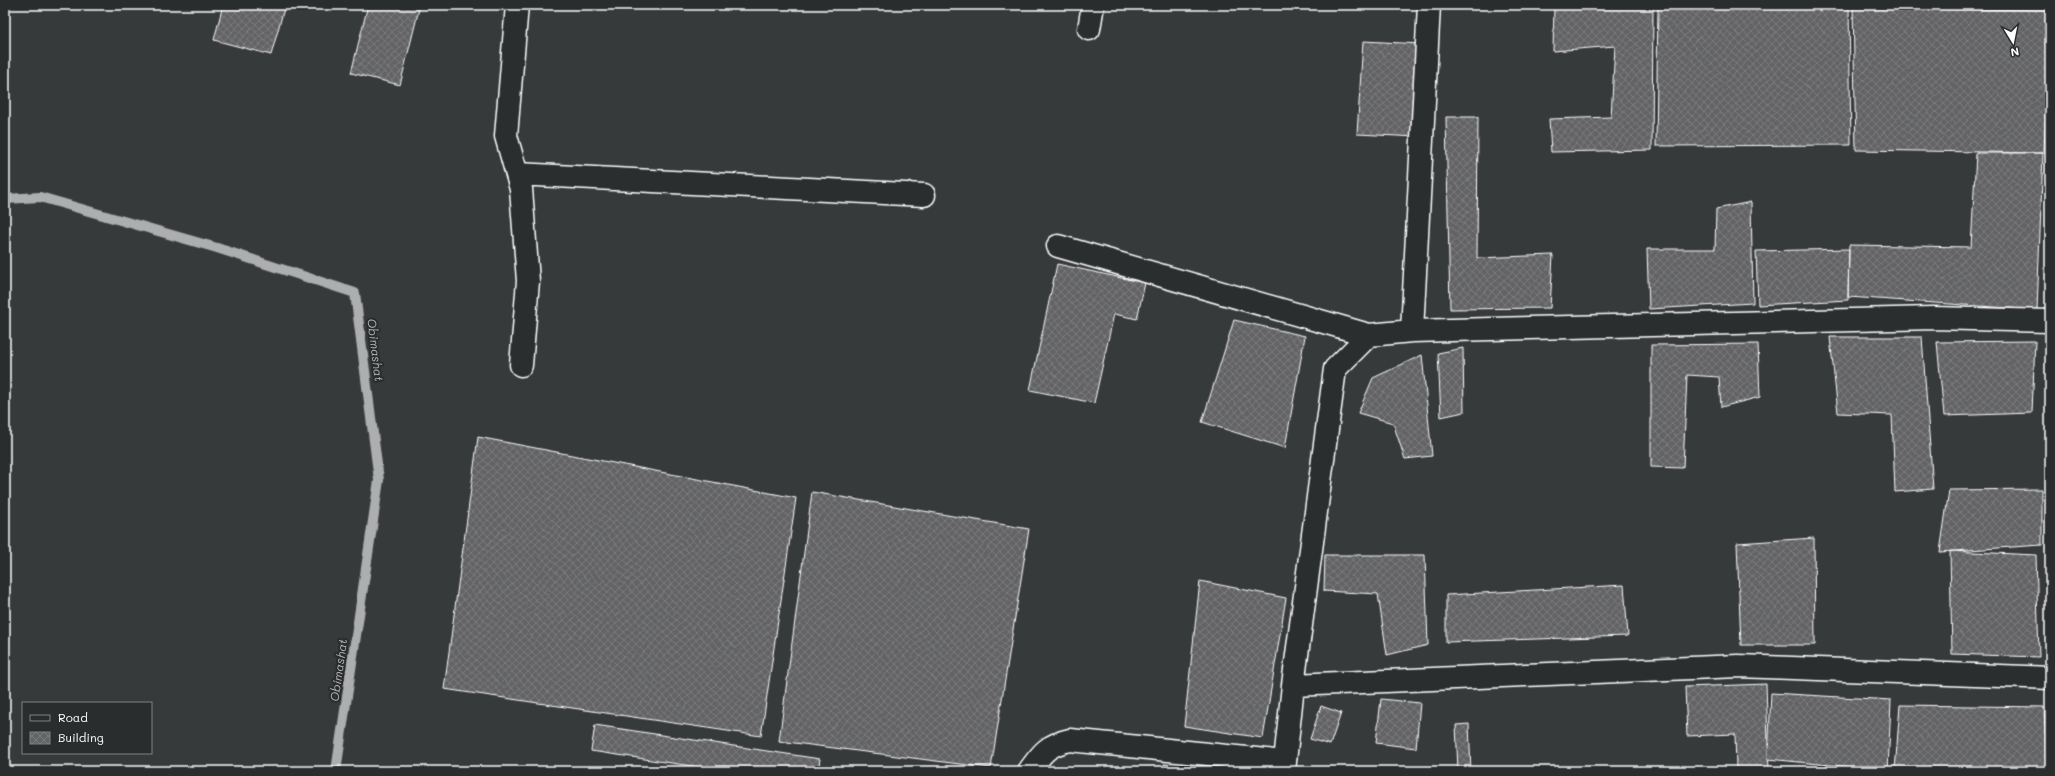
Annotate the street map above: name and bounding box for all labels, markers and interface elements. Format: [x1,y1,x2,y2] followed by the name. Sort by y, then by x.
[1993,22,2033,62] north arrow
[2009,44,2020,60] text: N
[364,318,388,382] water label: Obimashat
[326,638,350,702] water label: Obimashat
[22,702,152,754] legend
[58,709,88,725] text: Road
[58,729,104,745] text: Building

